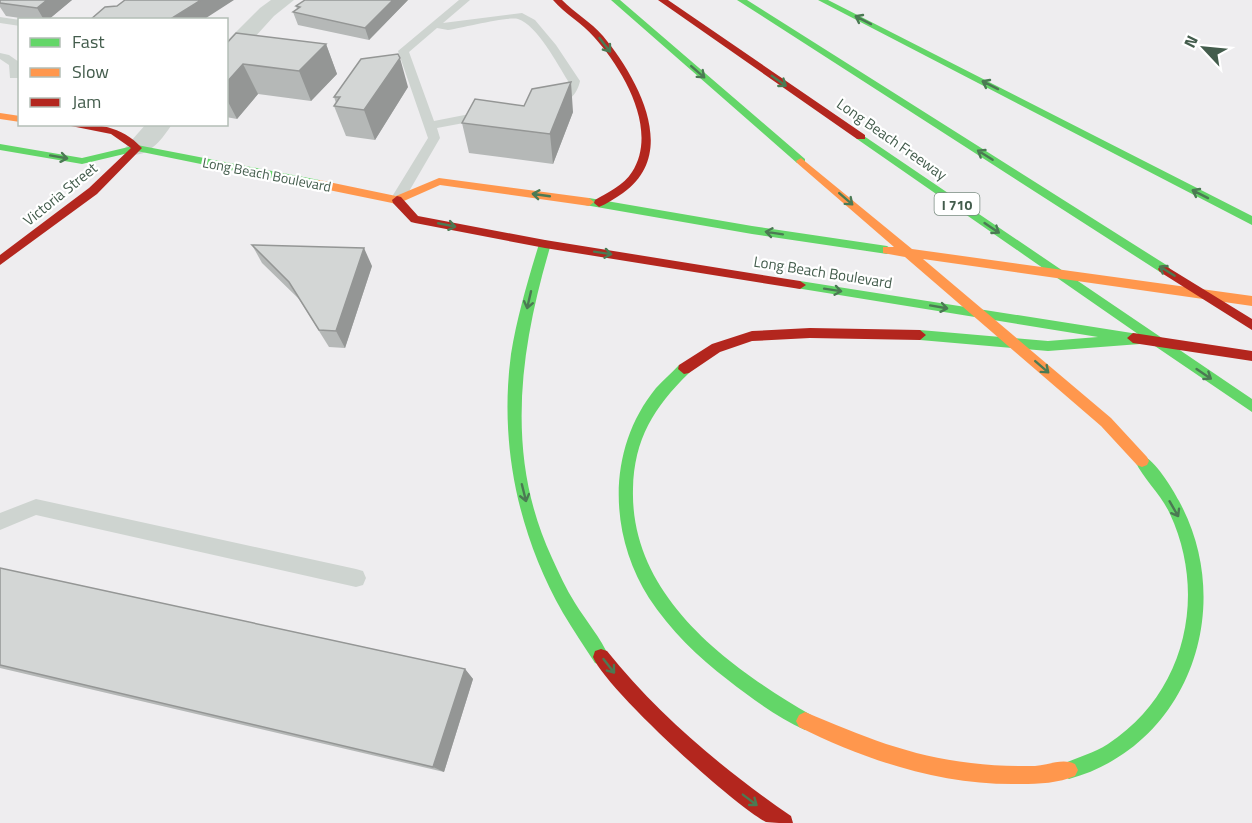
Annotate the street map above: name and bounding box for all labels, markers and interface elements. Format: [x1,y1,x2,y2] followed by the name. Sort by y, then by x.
[854,14,872,26] one-way arrow
[18,18,228,126] legend
[1174,18,1234,78] north arrow
[72,28,105,55] text: Fast
[1177,31,1204,52] text: N
[599,37,611,53] one-way arrow
[72,58,109,85] text: Slow
[690,65,705,79] one-way arrow
[771,75,787,87] one-way arrow
[981,79,999,90] one-way arrow
[72,88,101,115] text: Jam
[832,92,952,186] street label: Long Beach Freeway
[977,149,994,161] one-way arrow
[201,151,333,197] street label: Long Beach Boulevard
[49,152,68,163] one-way arrow
[18,156,103,231] street label: Victoria Street
[1192,188,1209,200] one-way arrow
[531,190,551,201] one-way arrow
[838,192,853,206] one-way arrow
[934,193,980,215] road number: I 710
[436,220,456,231] one-way arrow
[983,222,999,234] one-way arrow
[765,227,785,238] one-way arrow
[593,248,612,259] one-way arrow
[752,250,894,294] street label: Long Beach Boulevard
[1159,265,1176,277] one-way arrow
[822,285,842,296] one-way arrow
[523,290,534,309] one-way arrow
[929,302,948,313] one-way arrow
[1034,360,1049,374] one-way arrow
[1196,368,1212,380] one-way arrow
[519,483,531,502] one-way arrow
[1169,499,1180,517] one-way arrow
[603,658,616,674] one-way arrow
[742,794,758,807] one-way arrow

